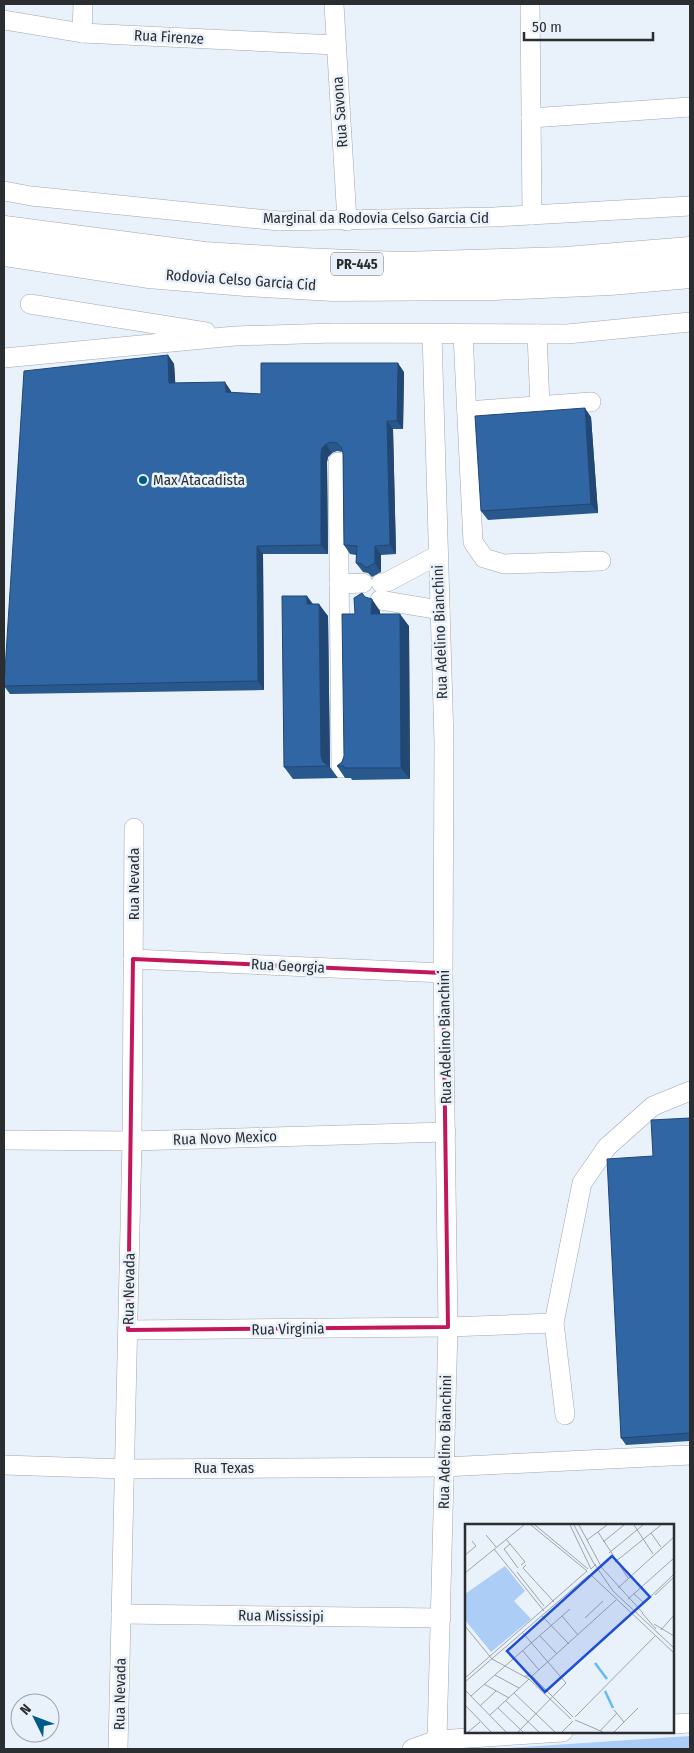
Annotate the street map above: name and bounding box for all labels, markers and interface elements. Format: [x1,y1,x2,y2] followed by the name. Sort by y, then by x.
[524,10,653,42] scale bar
[532,18,562,36] text: 50 m
[134,26,204,48] street label: Rua Firenze
[329,76,351,148] street label: Rua Savona
[263,209,489,227] street label: Marginal da Rodovia Celso Garcia Cid
[331,252,383,276] road number: PR-445
[165,266,317,294] street label: Rodovia Celso Garcia Cid
[153,471,245,489] place label: Max Atacadista
[137,474,149,486] marker: Max Atacadista
[429,565,451,699] street label: Rua Adelino Bianchini
[125,848,143,920] street label: Rua Nevada
[251,955,325,977] street label: Rua Georgia
[435,970,455,1104] street label: Rua Adelino Bianchini
[173,1127,277,1149] street label: Rua Novo Mexico
[119,1253,139,1325] street label: Rua Nevada
[251,1319,325,1339] street label: Rua Virginia
[435,1375,455,1509] street label: Rua Adelino Bianchini
[194,1459,254,1477] street label: Rua Texas
[465,1524,674,1733] inset map
[238,1606,324,1626] street label: Rua Mississipi
[110,1658,130,1730] street label: Rua Nevada
[10,1693,60,1743] north arrow
[17,1701,35,1718] text: N

